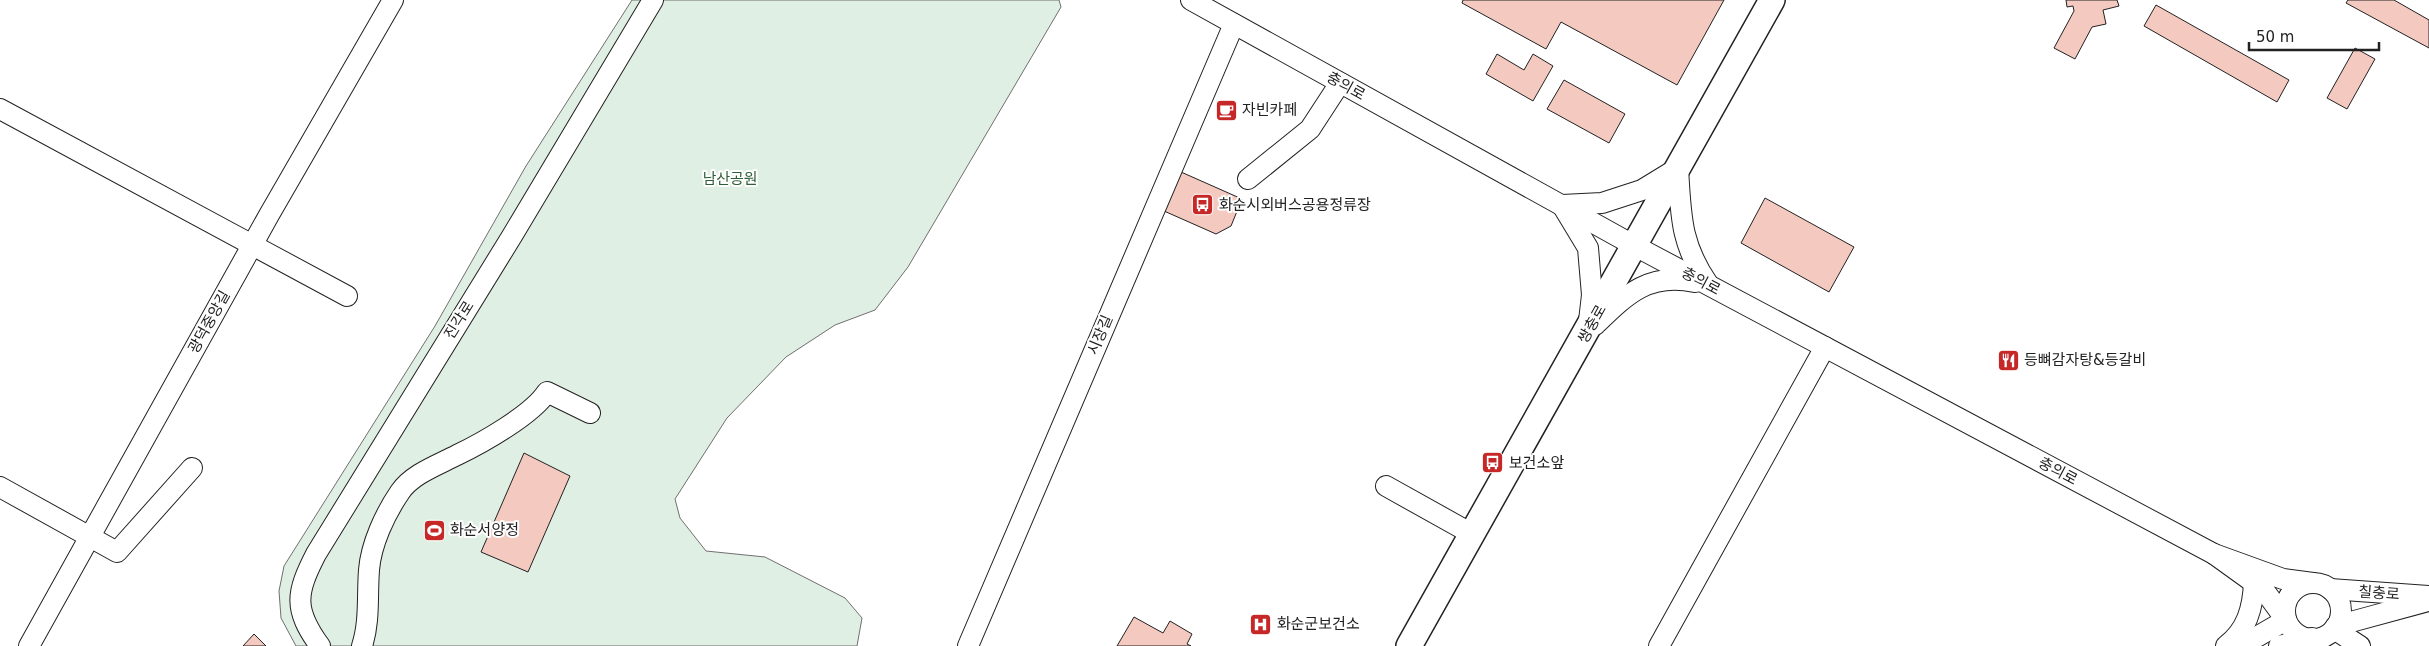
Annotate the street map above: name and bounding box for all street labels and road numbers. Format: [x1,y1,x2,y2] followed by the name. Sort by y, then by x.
[1324,68,1368,104] street label: 충의로
[1678,263,1724,299] street label: 충의로
[184,287,234,357] street label: 광덕중앙길
[440,298,478,342] street label: 진각로
[1574,302,1610,346] street label: 쌍충로
[1084,312,1116,358] street label: 시장길
[2035,453,2081,489] street label: 충의로
[2358,583,2400,603] street label: 칠충로

